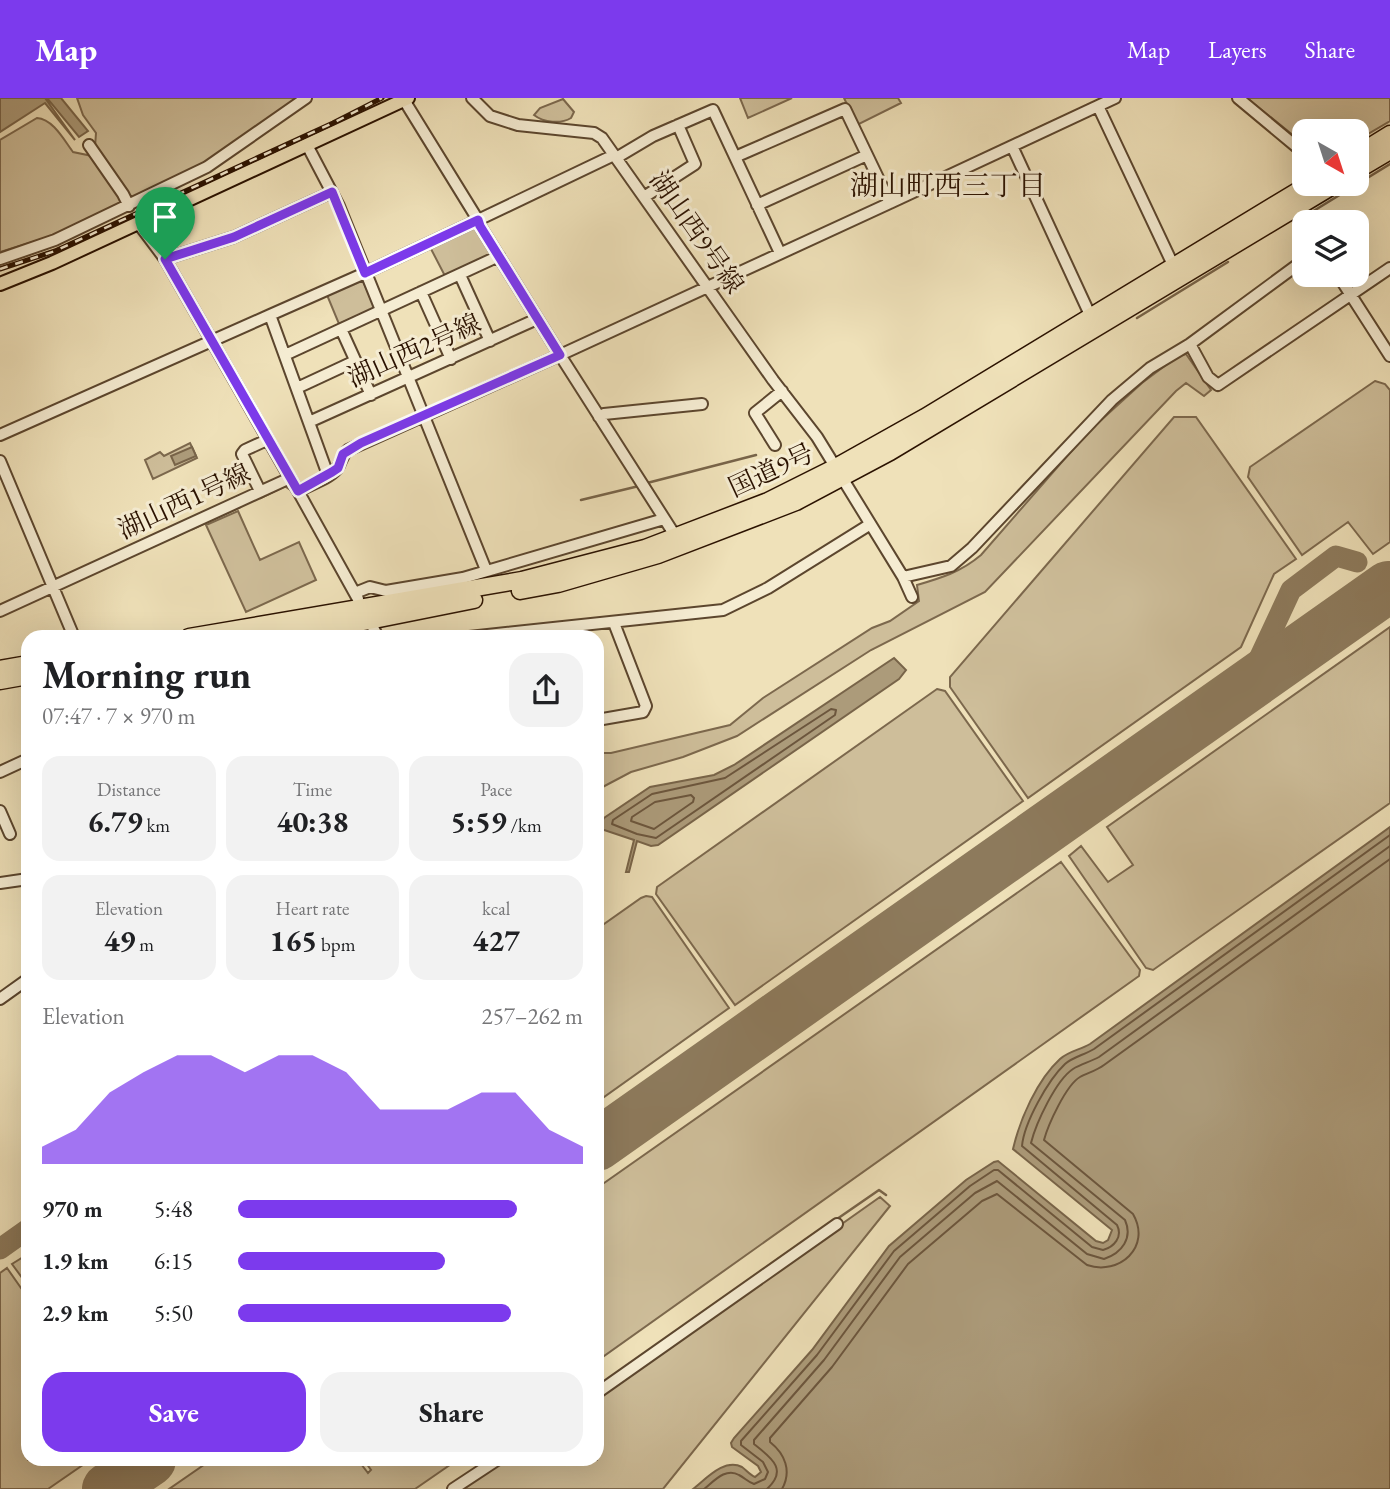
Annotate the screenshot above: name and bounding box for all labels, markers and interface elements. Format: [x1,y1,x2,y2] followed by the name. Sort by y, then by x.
[35,28,97,71] text: Map
[1127,34,1170,65] text: Map
[1208,34,1267,65] text: Layers
[1305,34,1355,65] text: Share
[1292,119,1368,196] north arrow
[1292,119,1369,287] map controls
[642,164,752,300] street label: 湖山西9号線
[850,167,1046,203] district label: 湖山町西三丁目
[135,187,195,259] pin
[146,198,184,236] icon: arrive
[1292,210,1369,287] button: layers
[342,305,486,395] street label: 湖山西2号線
[723,435,819,505] street label: 国道9号
[112,455,256,547] street label: 湖山西1号線
[42,650,251,699] text: Morning run
[509,653,583,727] button: share
[42,701,195,731] text: 07:47 · 7 × 970 m
[97,777,161,802] text: Distance
[293,777,332,802] text: Time
[480,777,512,802] text: Pace
[88,802,143,841] text: 6.79
[277,802,348,841] text: 40:38
[451,802,507,841] text: 5:59
[143,813,170,838] text: km
[507,813,542,838] text: /km
[95,896,163,921] text: Elevation
[276,896,349,921] text: Heart rate
[482,896,510,921] text: kcal
[104,921,135,960] text: 49
[270,921,317,960] text: 165
[472,921,520,960] text: 427
[135,932,154,957] text: m
[317,932,355,957] text: bpm
[42,1001,125,1031] text: Elevation
[482,1001,583,1031] text: 257–262 m
[42,1194,103,1224] text: 970 m
[154,1194,193,1224] text: 5:48
[42,1246,109,1276] text: 1.9 km
[154,1246,193,1276] text: 6:15
[42,1298,109,1328] text: 2.9 km
[154,1298,193,1328] text: 5:50
[42,1372,306,1452] button: Save
[320,1372,583,1452] button: Share

